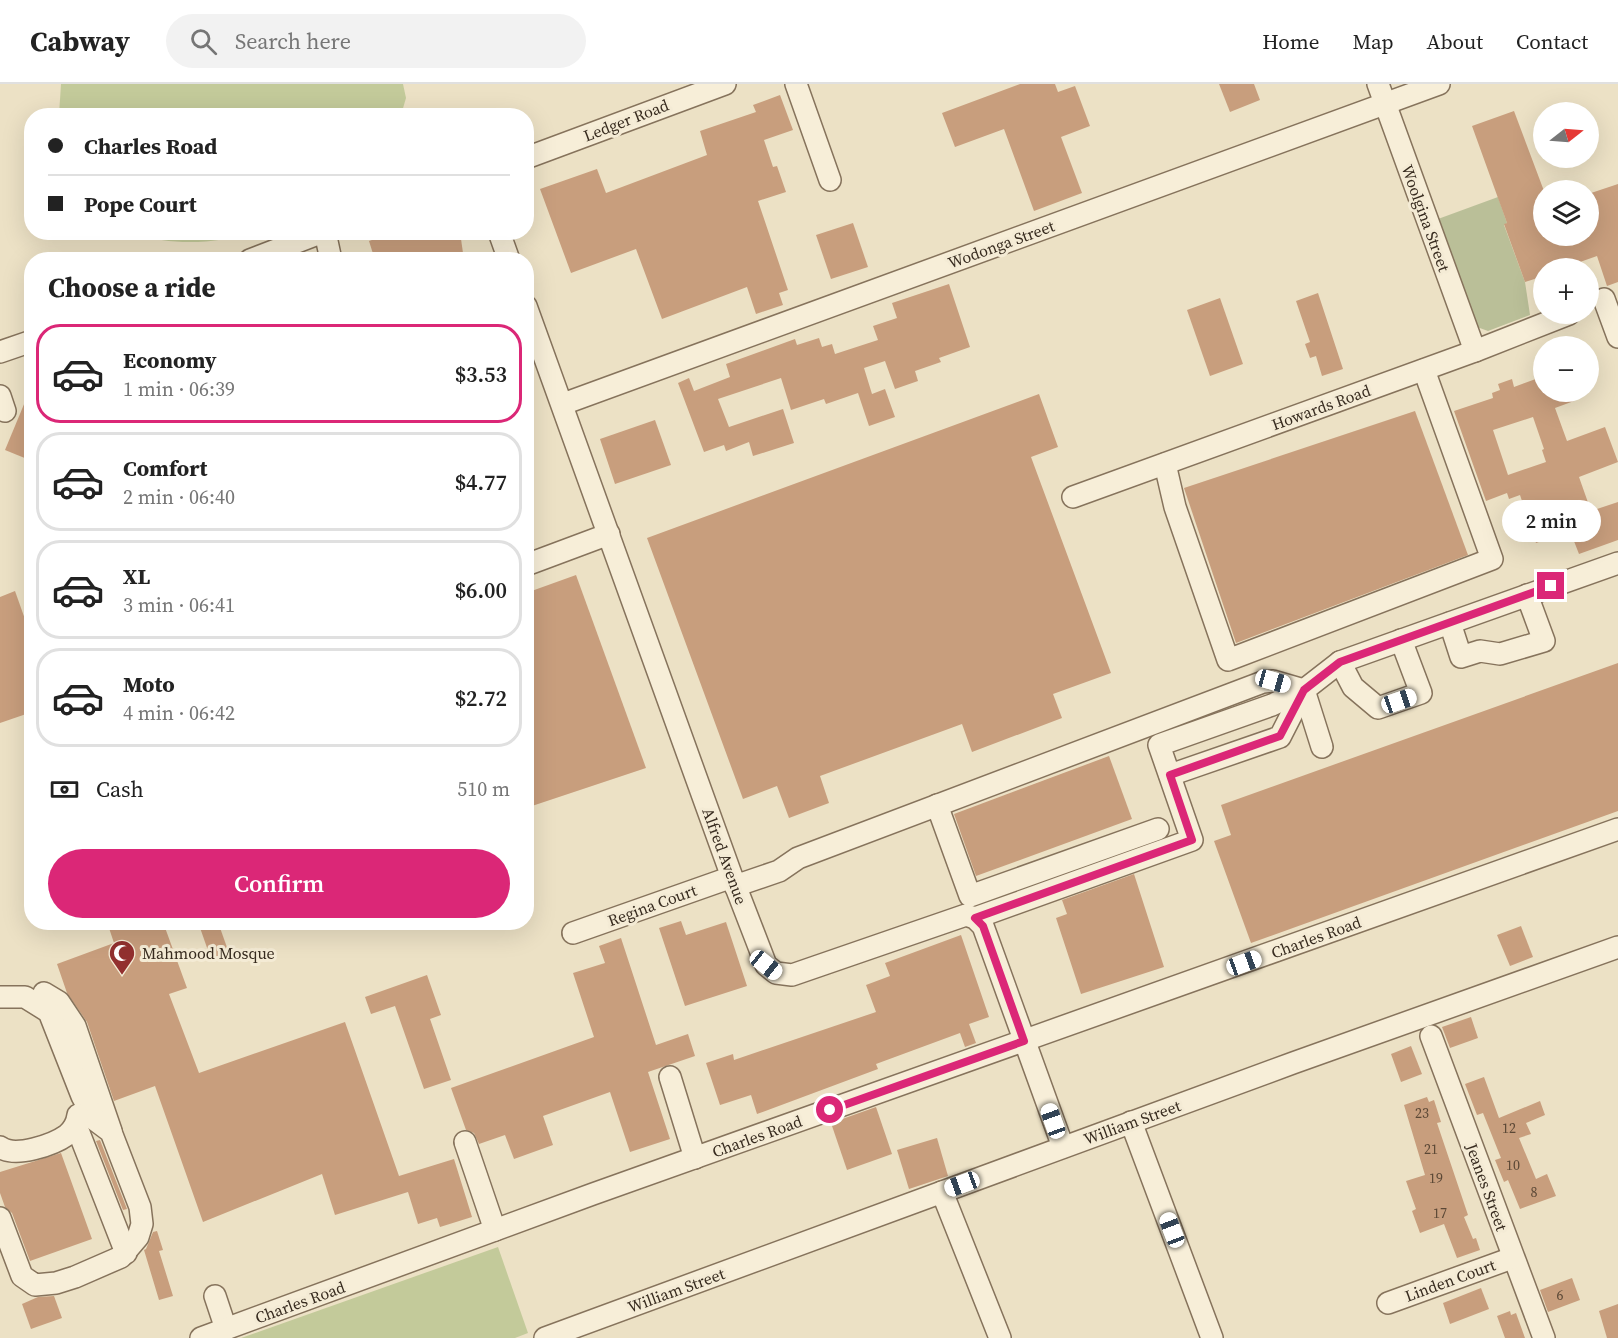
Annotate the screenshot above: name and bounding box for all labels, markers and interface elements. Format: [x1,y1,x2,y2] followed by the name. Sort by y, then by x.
[166,14,586,68] search box
[30,22,130,60] text: Cabway
[187,25,220,58] icon: search
[235,26,351,56] text: Search here
[1262,27,1320,56] text: Home
[1353,27,1394,56] text: Map
[1427,27,1483,56] text: About
[1516,27,1588,56] text: Contact
[580,94,672,146] street label: Ledger Road
[1533,102,1599,168] north arrow
[1533,102,1599,402] map controls
[84,131,217,161] text: Charles Road
[1396,161,1456,275] street label: Woolgina Street
[1533,180,1599,246] button: layers
[84,189,197,219] text: Pope Court
[945,214,1058,273] street label: Wodonga Street
[1533,258,1599,324] button: +
[48,269,216,306] text: Choose a ride
[1533,336,1599,402] button: −
[123,345,217,375] text: Economy
[51,347,105,401] icon: car
[455,359,507,389] text: $3.53
[123,375,235,403] text: 1 min · 06:39
[1269,379,1373,435] street label: Howards Road
[123,453,207,483] text: Comfort
[51,455,105,509] icon: car
[455,467,507,497] text: $4.77
[123,483,235,511] text: 2 min · 06:40
[1502,499,1600,541] callout: 2 min
[1526,507,1577,535] text: 2 min
[123,561,150,591] text: XL
[51,563,105,617] icon: car
[1537,572,1564,599] route end
[455,575,507,605] text: $6.00
[123,591,235,619] text: 3 min · 06:41
[1253,667,1293,695] car
[123,669,175,699] text: Moto
[51,671,105,725] icon: car
[455,683,507,713] text: $2.72
[1379,687,1419,715] car
[123,699,235,727] text: 4 min · 06:42
[48,773,81,806] icon: cash
[96,774,144,804] text: Cash
[457,775,510,803] text: 510 m
[697,805,753,907] street label: Alfred Avenue
[48,849,510,918] button: Confirm
[604,878,700,931] street label: Regina Court
[1268,911,1364,963] street label: Charles Road
[107,938,137,976] mosque icon: Mahmood Mosque
[142,942,275,964] place label: Mahmood Mosque
[746,947,786,983] car
[1224,948,1264,978] car
[1080,1094,1184,1150] street label: William Street
[816,1096,843,1123] route start
[1038,1101,1068,1141] car
[1415,1103,1429,1123] house number: 23
[709,1110,805,1162] street label: Charles Road
[1502,1118,1516,1138] house number: 12
[1424,1139,1438,1159] house number: 21
[1461,1139,1513,1235] street label: Jeanes Street
[1506,1155,1520,1175] house number: 10
[1429,1168,1443,1188] house number: 19
[942,1169,982,1199] car
[1531,1182,1538,1202] house number: 8
[1433,1203,1447,1223] house number: 17
[1157,1210,1187,1250] car
[1402,1253,1499,1307] street label: Linden Court
[624,1262,728,1318] street label: William Street
[252,1276,348,1328] street label: Charles Road
[1557,1285,1564,1305] house number: 6

